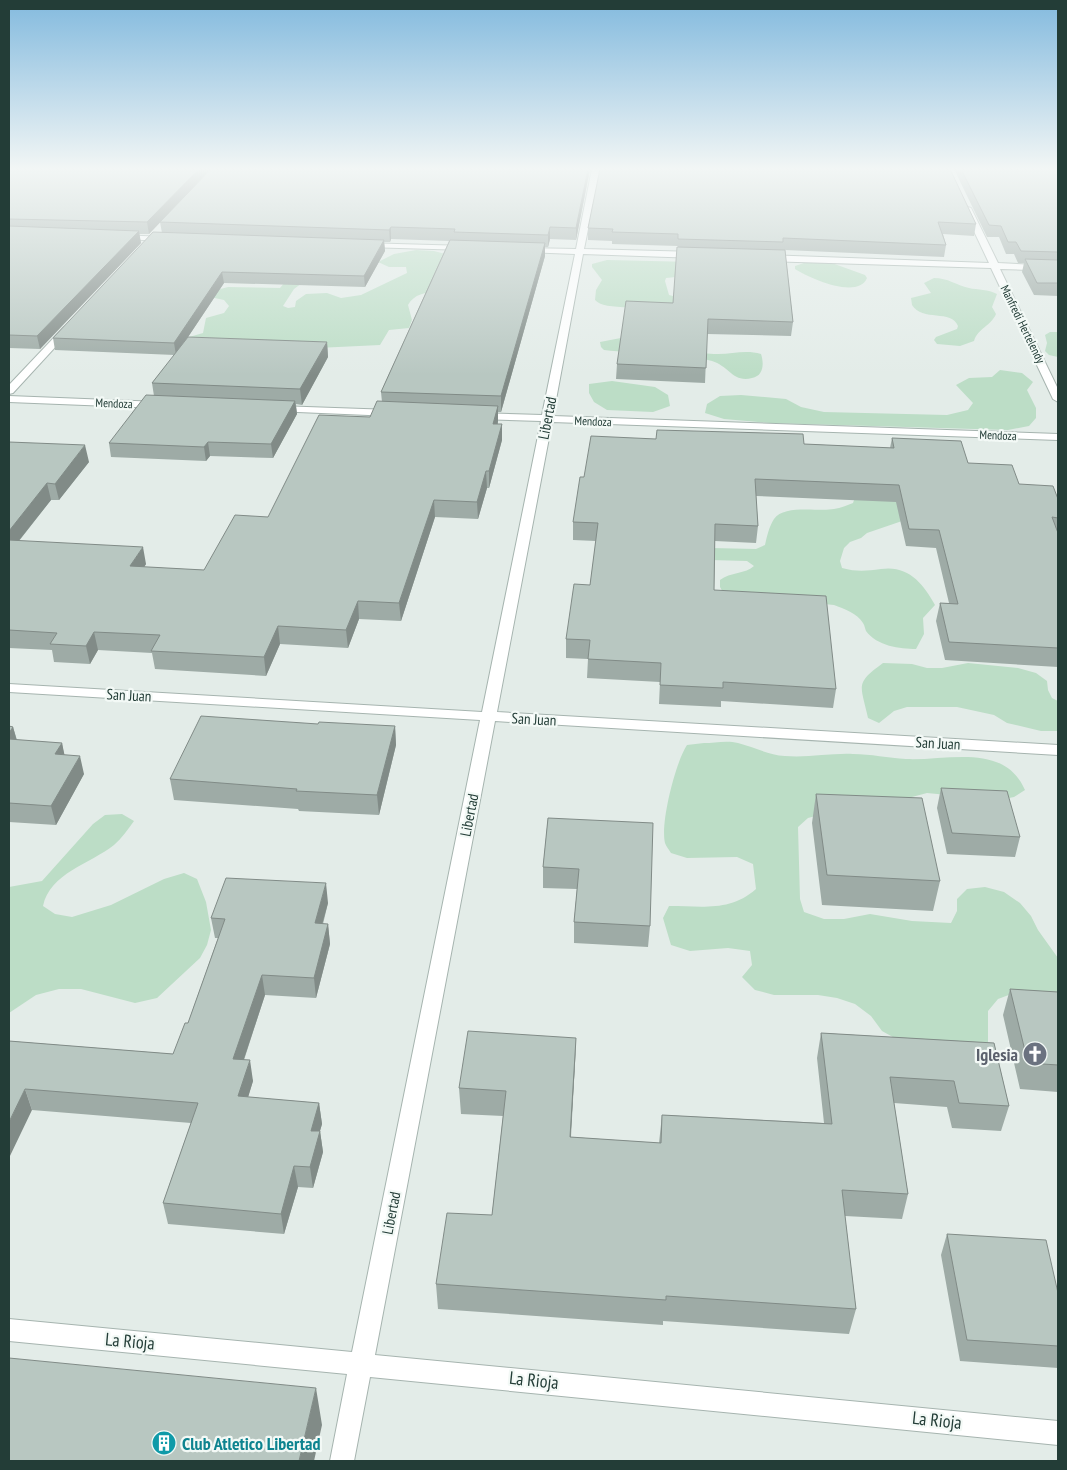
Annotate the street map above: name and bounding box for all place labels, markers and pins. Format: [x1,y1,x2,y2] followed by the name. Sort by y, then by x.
[1022,1041,1048,1067] church icon: Iglesia
[976,1043,1018,1066] place label: Iglesia
[151,1430,177,1456] building icon: Club Atletico Libertad
[182,1432,320,1455] place label: Club Atletico Libertad

